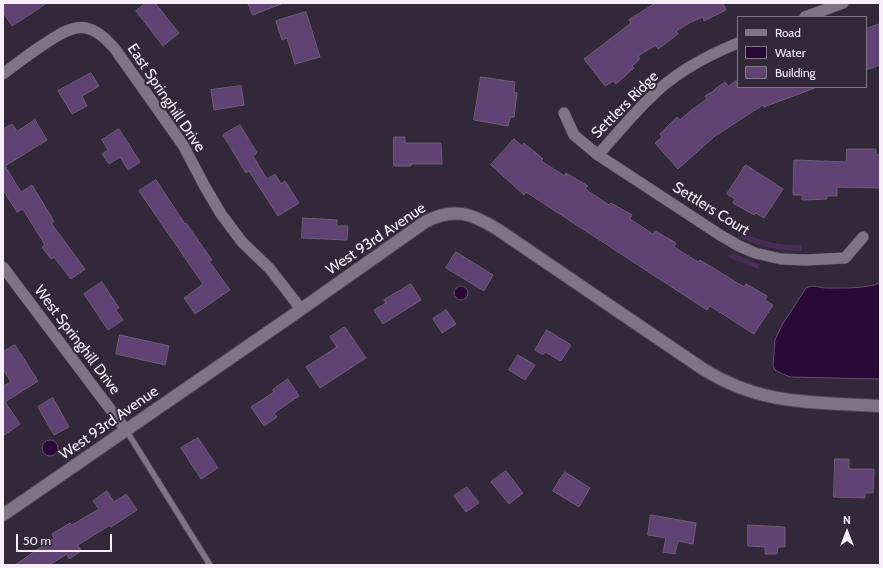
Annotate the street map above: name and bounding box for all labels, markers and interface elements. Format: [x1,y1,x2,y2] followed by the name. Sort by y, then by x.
[737,16,867,88] legend
[775,25,801,40] text: Road
[123,41,209,155] street label: East Springhill Drive
[775,45,805,60] text: Water
[775,65,816,80] text: Building
[588,68,662,142] street label: Settlers Ridge
[669,178,753,240] street label: Settlers Court
[323,199,429,279] street label: West 93rd Avenue
[30,282,124,398] street label: West Springhill Drive
[56,382,162,464] street label: West 93rd Avenue
[827,512,867,552] north arrow
[843,513,851,527] text: N
[18,526,114,552] scale bar
[23,533,51,548] text: 50 m

